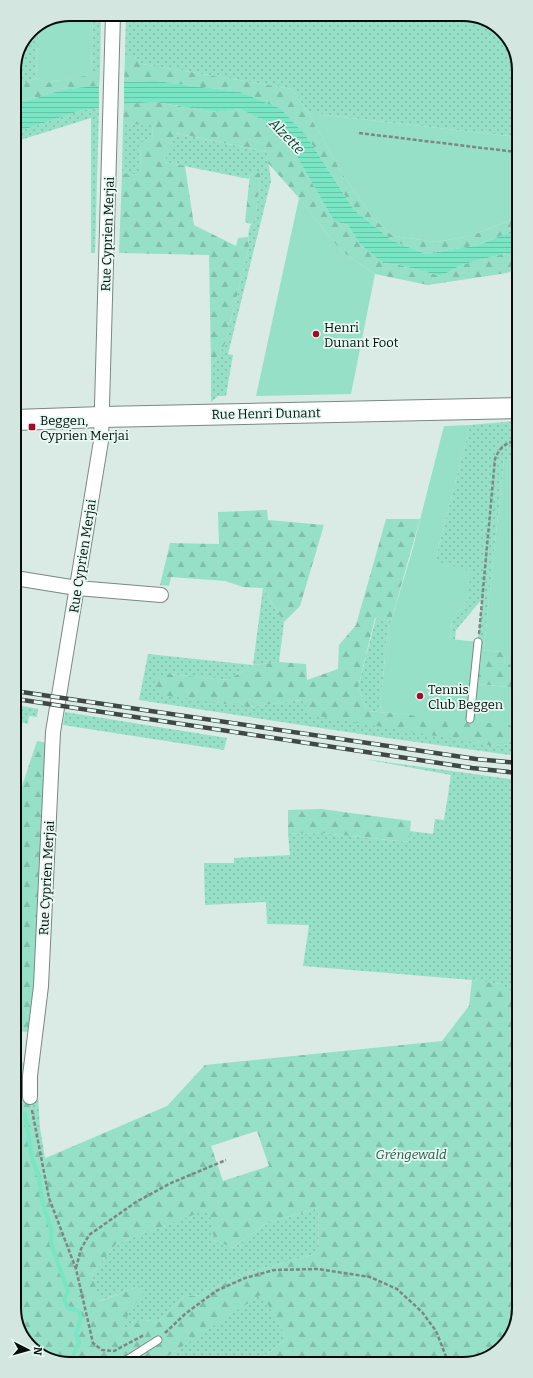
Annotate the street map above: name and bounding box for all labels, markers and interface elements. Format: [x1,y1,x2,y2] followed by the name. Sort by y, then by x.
[265,114,308,158] water label: Alzette
[98,176,117,292] street label: Rue Cyprien Merjai
[324,320,399,350] place label: Henri Dunant Foot
[311,329,321,339] marker: Henri Dunant Foot
[211,405,321,422] street label: Rue Henri Dunant
[40,413,129,443] place label: Beggen, Cyprien Merjai
[27,422,37,432] marker: Beggen, Cyprien Merjai
[66,498,99,614] street label: Rue Cyprien Merjai
[428,682,504,712] place label: Tennis Club Beggen
[415,691,425,701] marker: Tennis Club Beggen
[36,820,57,936] street label: Rue Cyprien Merjai
[375,1147,447,1162] park label: Gréngewald
[8,1330,48,1370] north arrow
[30,1346,44,1356] text: N

